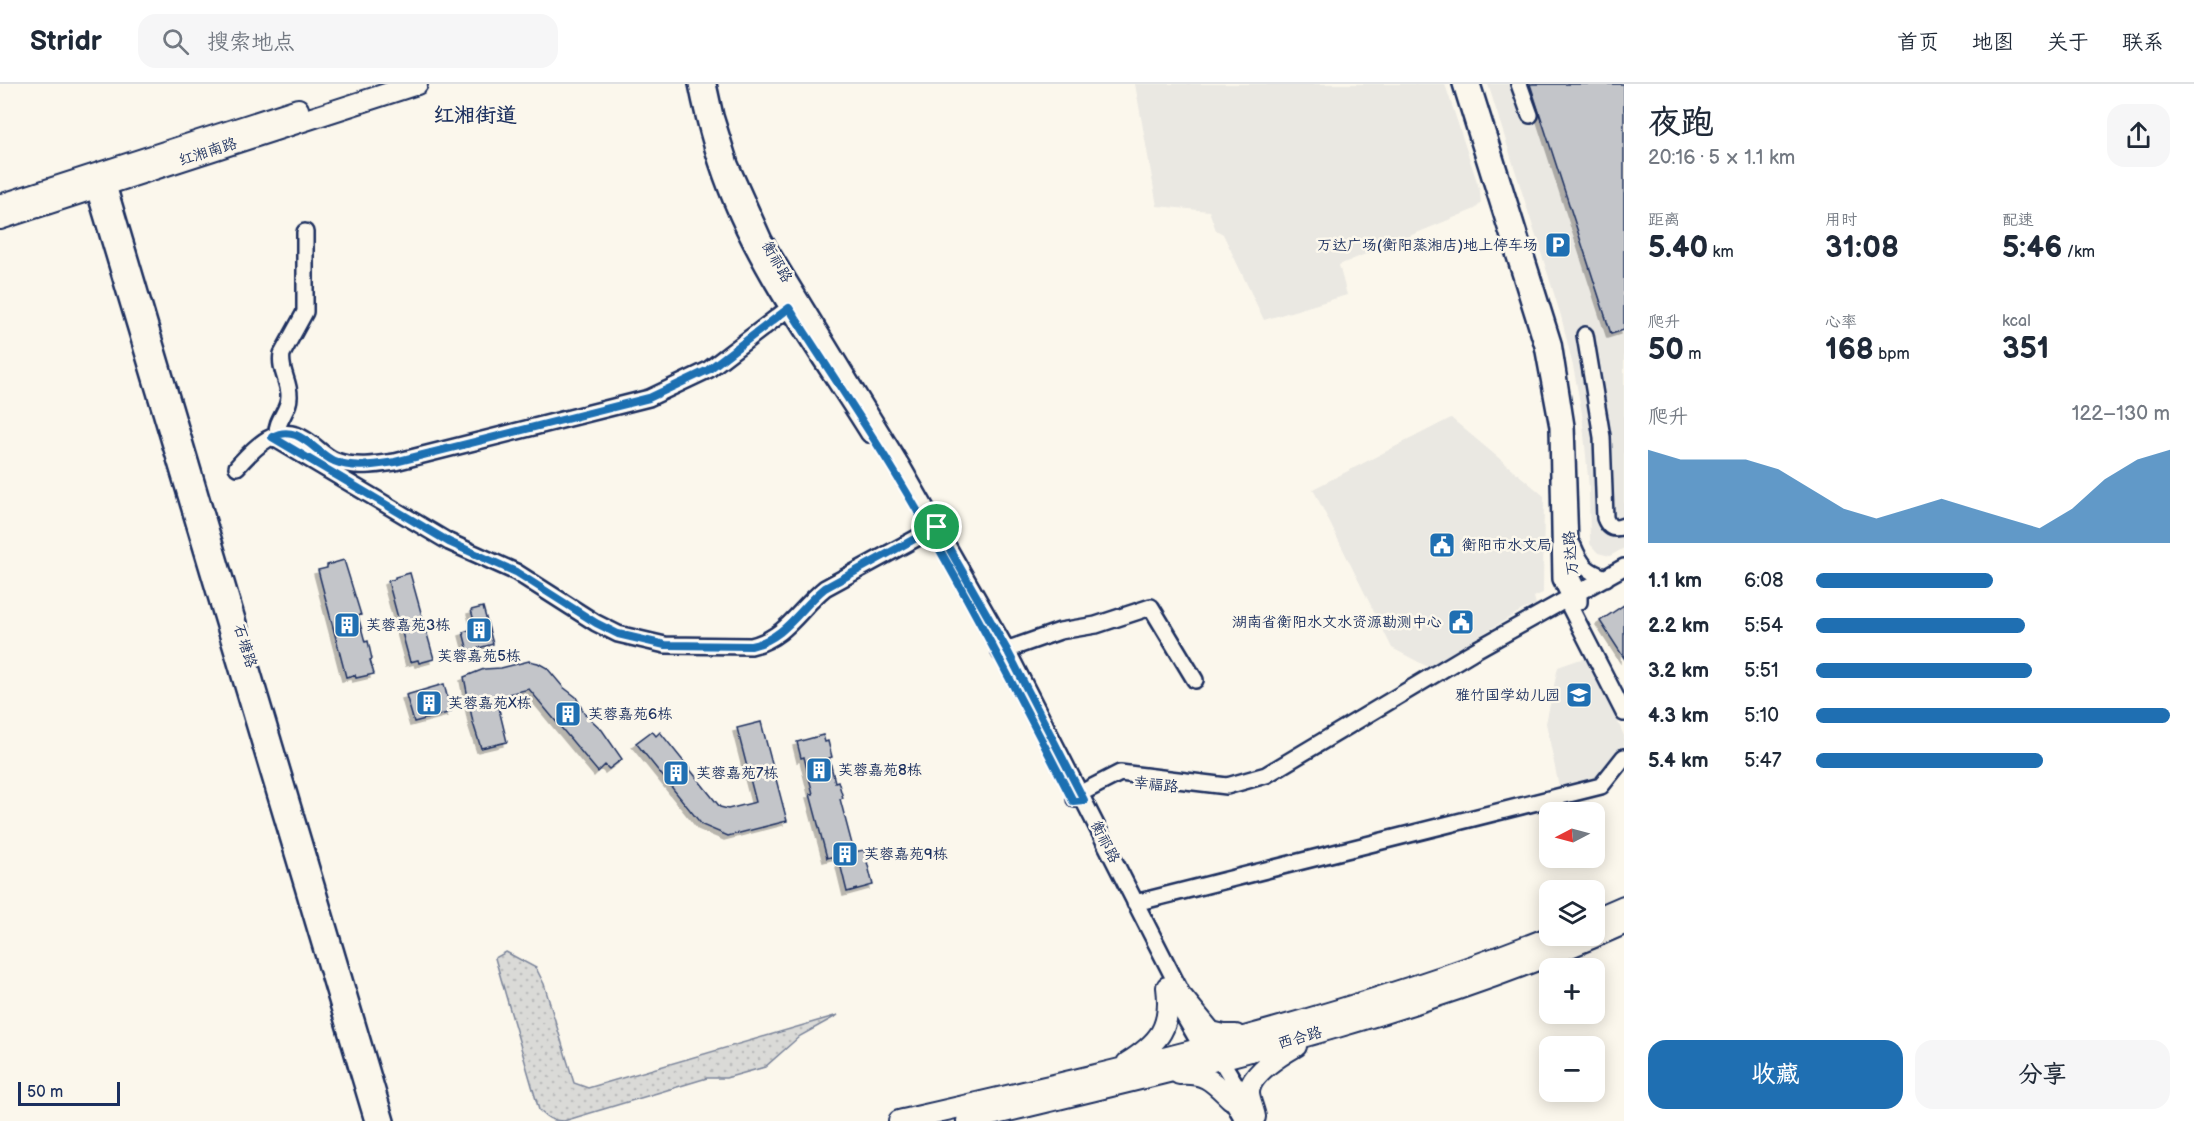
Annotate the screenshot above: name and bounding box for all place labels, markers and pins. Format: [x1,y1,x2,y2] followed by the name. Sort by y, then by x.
[1543,230,1573,260] parking icon: 万达广场(衡阳蒸湘店)地上停车场
[1317,236,1538,255] place label: 万达广场(衡阳蒸湘店)地上停车场
[911,501,962,552] pin
[1427,530,1457,560] public building icon: 衡阳市水文局
[1462,536,1552,555] place label: 衡阳市水文局
[1446,607,1476,637] public building icon: 湖南省衡阳水文水资源勘测中心
[332,610,362,640] building icon: 芙蓉嘉苑3栋
[1232,613,1442,632] place label: 湖南省衡阳水文水资源勘测中心
[464,615,494,645] building icon: 芙蓉嘉苑5栋
[366,616,450,635] place label: 芙蓉嘉苑3栋
[437,647,521,666] place label: 芙蓉嘉苑5栋
[1564,680,1594,710] school or university icon: 雅竹国学幼儿园
[1455,686,1560,705] place label: 雅竹国学幼儿园
[414,688,444,718] building icon: 芙蓉嘉苑X栋
[448,694,532,713] place label: 芙蓉嘉苑X栋
[553,699,583,729] building icon: 芙蓉嘉苑6栋
[588,705,672,724] place label: 芙蓉嘉苑6栋
[804,755,834,785] building icon: 芙蓉嘉苑8栋
[661,758,691,788] building icon: 芙蓉嘉苑7栋
[838,761,922,780] place label: 芙蓉嘉苑8栋
[696,764,778,783] place label: 芙蓉嘉苑7栋
[830,839,860,869] building icon: 芙蓉嘉苑9栋
[864,845,948,864] place label: 芙蓉嘉苑9栋

